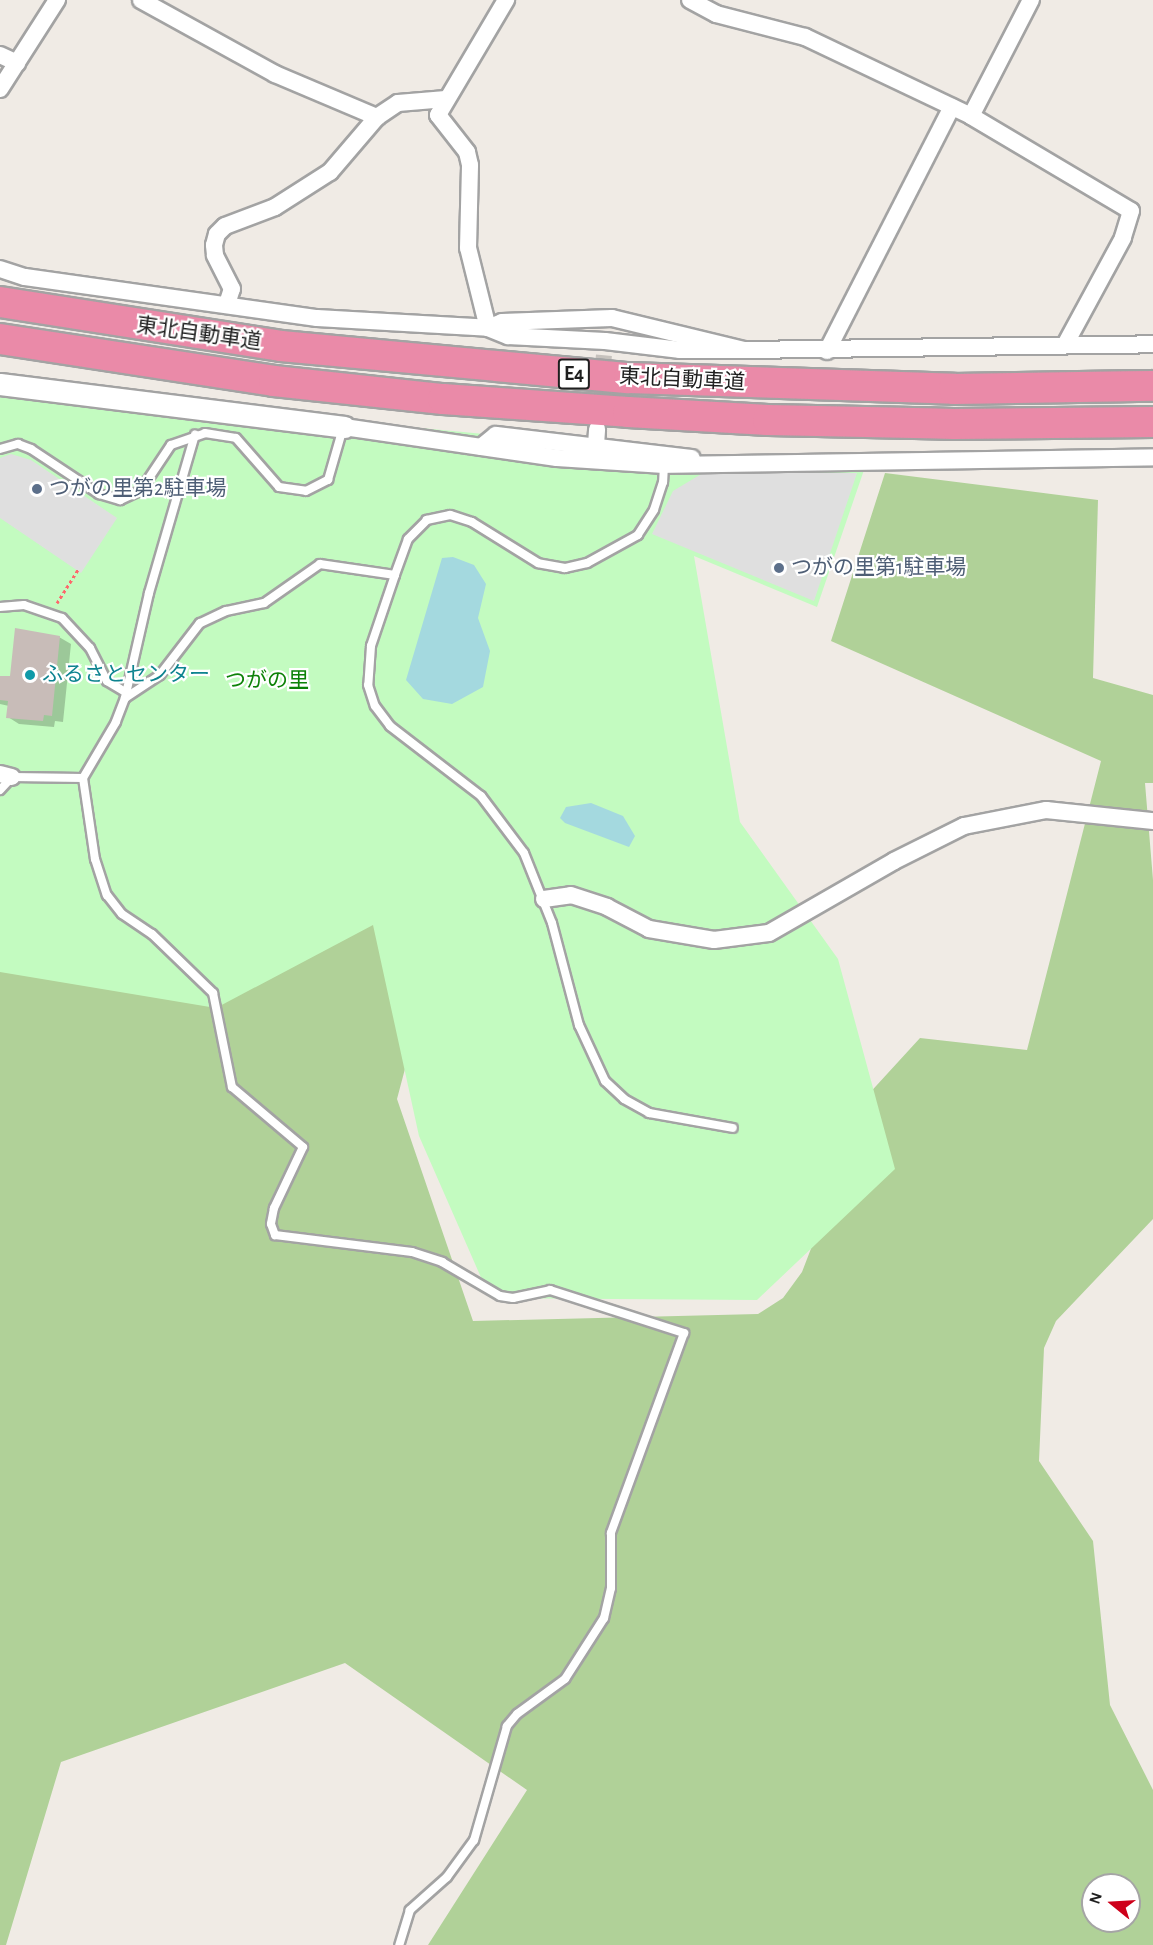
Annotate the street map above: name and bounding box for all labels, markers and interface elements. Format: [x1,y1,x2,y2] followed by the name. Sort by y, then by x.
[135,313,263,355] street label: 東北自動車道
[558,357,590,391] road number: E4
[618,364,746,396] street label: 東北自動車道
[49,476,227,502] place label: つがの里第2駐車場
[30,482,44,496] marker: つがの里第2駐車場
[791,555,966,581] place label: つがの里第1駐車場
[772,561,786,575] marker: つがの里第1駐車場
[42,662,210,688] place label: ふるさとセンター
[23,668,37,682] marker: ふるさとセンター
[225,668,309,694] park label: つがの里
[1081,1873,1141,1933] north arrow
[1086,1890,1105,1906] text: N

